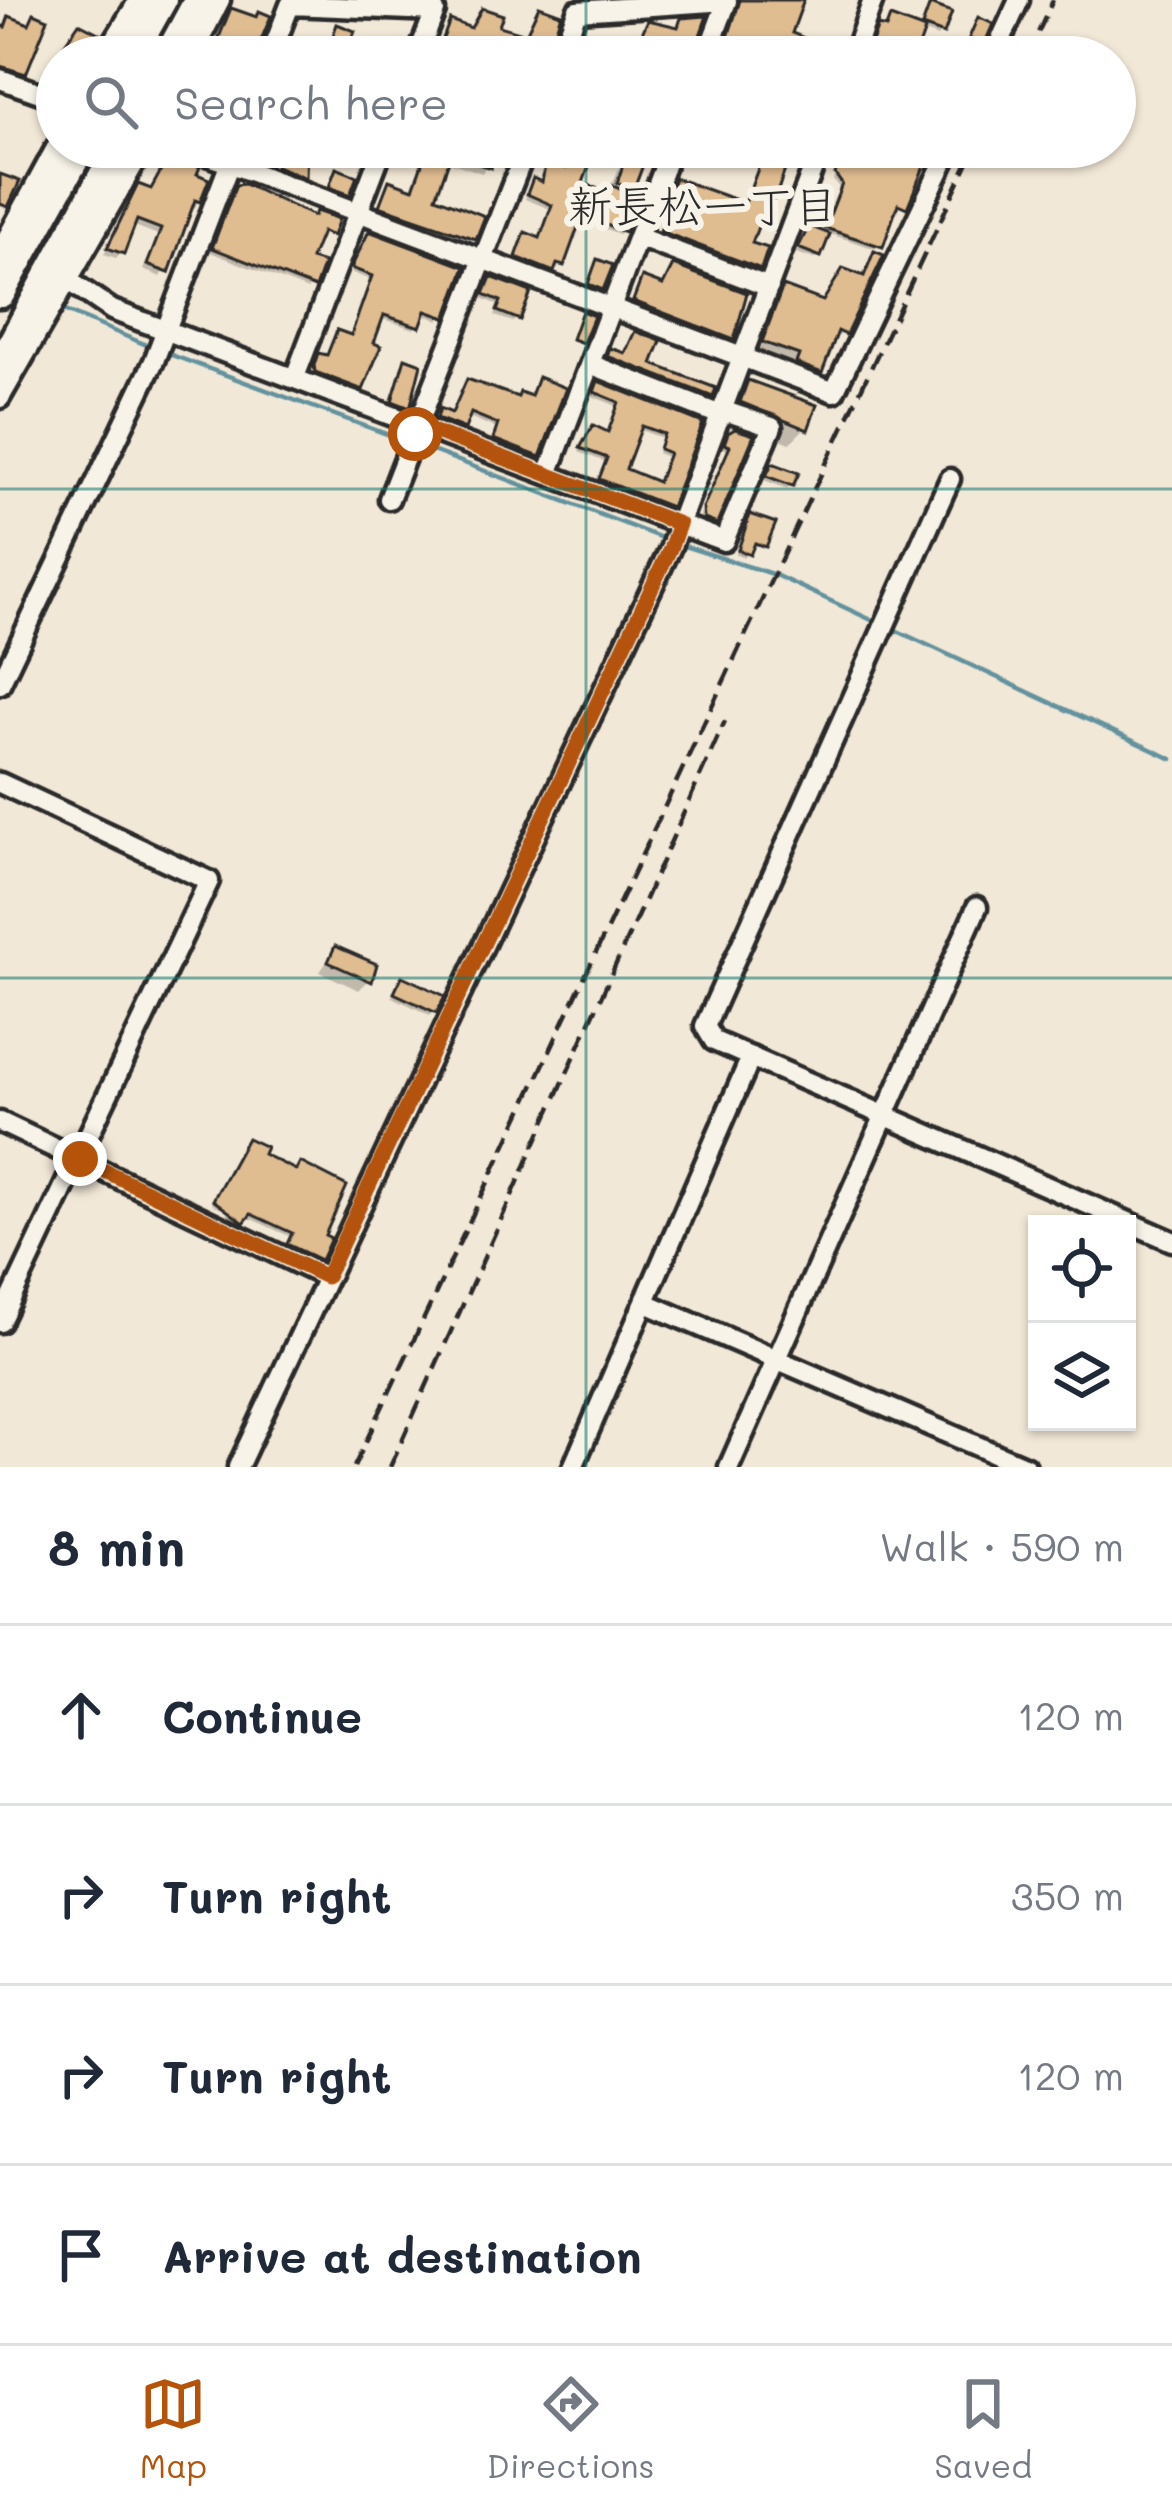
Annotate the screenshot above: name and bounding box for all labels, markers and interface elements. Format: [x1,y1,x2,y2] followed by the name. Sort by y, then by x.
[36,36,1136,168] search box
[78,69,144,135] icon: search
[174,73,448,131] text: Search here
[568,175,838,233] district label: 新長松一丁目
[388,407,442,461] route start
[53,1132,107,1186] route end
[1028,1215,1136,1431] map controls
[1028,1215,1136,1323] button: locate
[1028,1323,1136,1431] button: layers
[48,1512,185,1579] text: 8 min
[880,1520,1124,1571] text: Walk · 590 m
[48,1682,114,1748] icon: ahead
[162,1686,362,1744] text: Continue
[1017,1689,1124,1740] text: 120 m
[48,1862,114,1928] icon: right
[162,1866,391,1924] text: Turn right
[1011,1869,1124,1920] text: 350 m
[48,2042,114,2108] icon: right
[162,2046,391,2104] text: Turn right
[1017,2049,1124,2100] text: 120 m
[48,2222,114,2288] icon: arrive
[162,2226,642,2284] text: Arrive at destination
[140,2371,207,2486] tab: Map
[487,2371,654,2486] tab: Directions
[934,2371,1032,2486] tab: Saved

